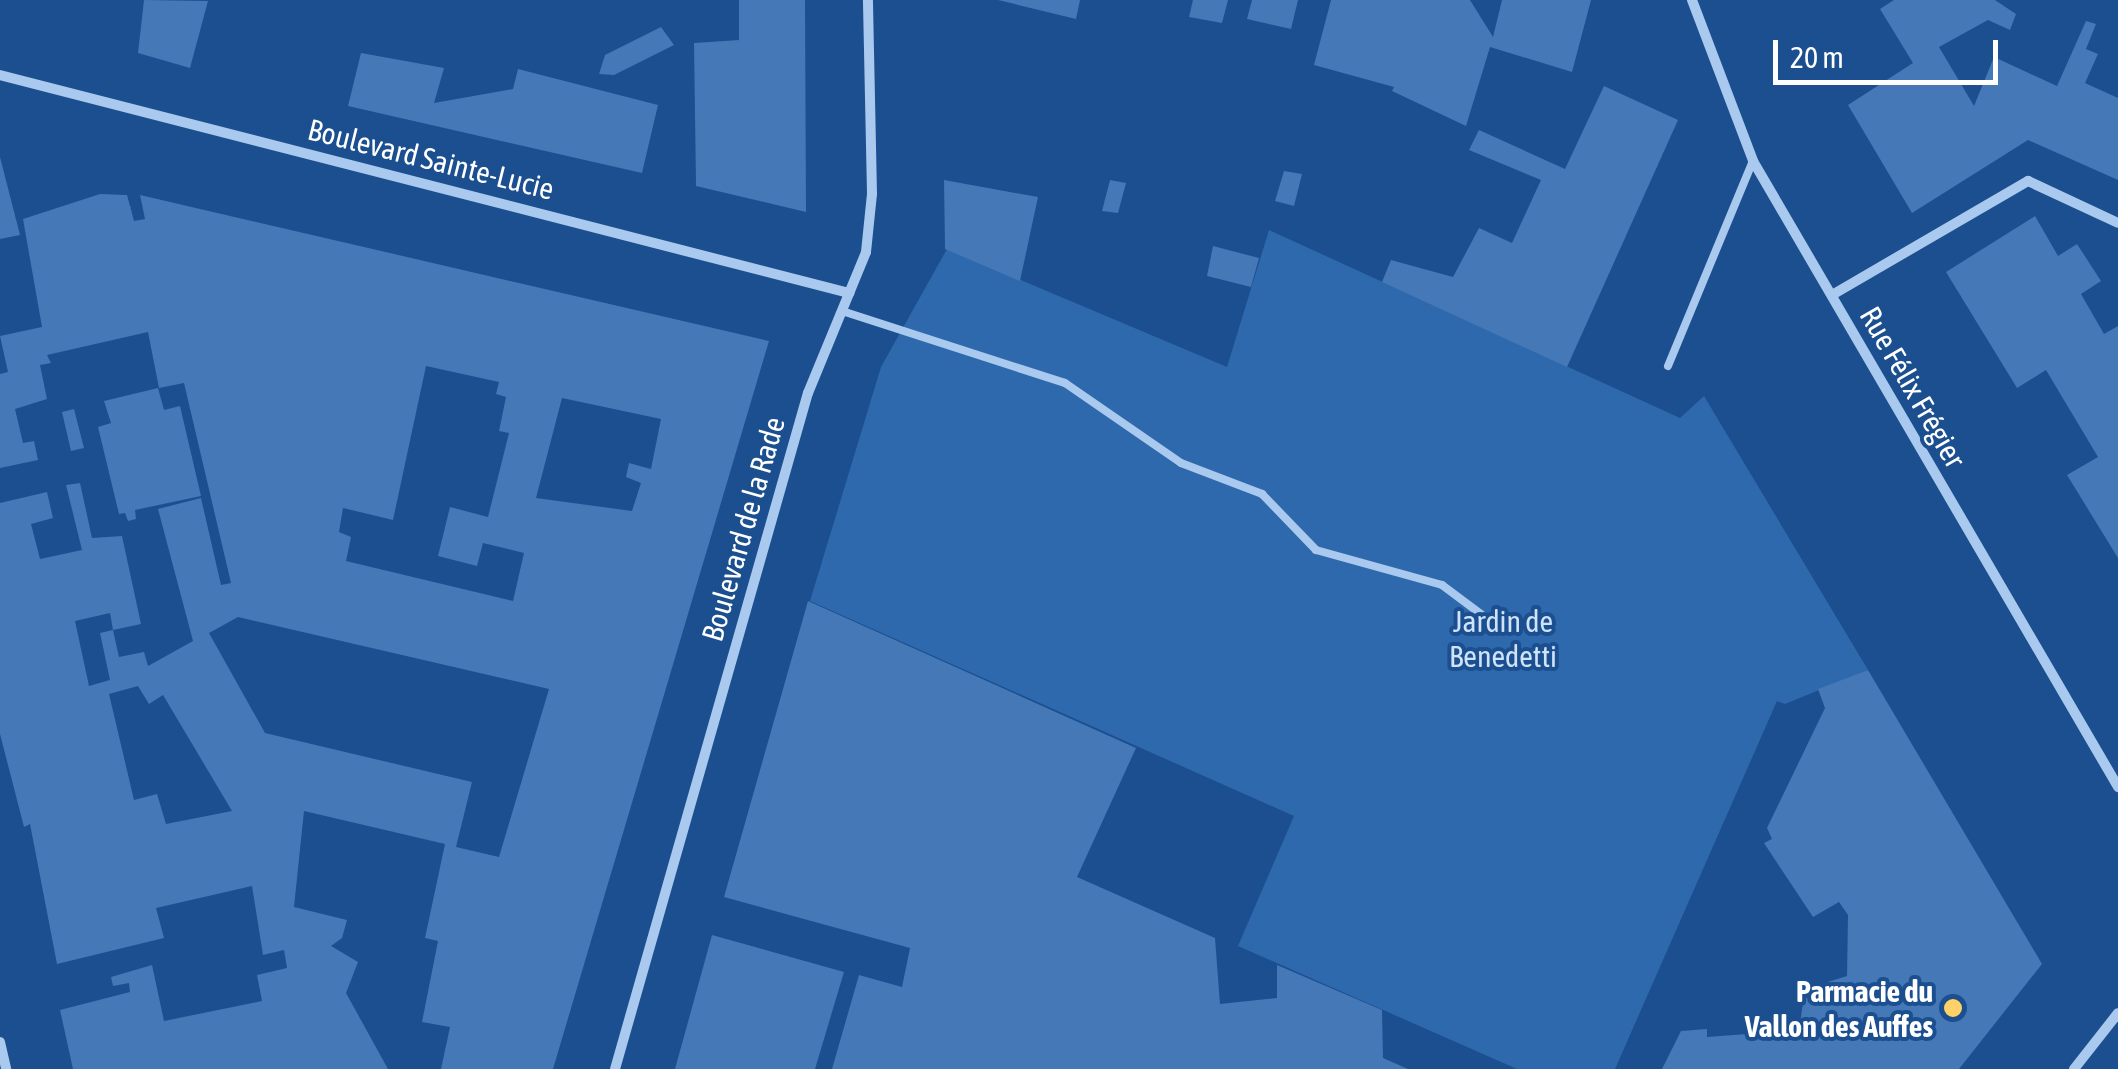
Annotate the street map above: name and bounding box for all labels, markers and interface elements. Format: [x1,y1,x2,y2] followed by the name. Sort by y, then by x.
[1778,20,2003,82] scale bar
[1790,40,1844,74] text: 20 m
[304,111,558,207] street label: Boulevard Sainte-Lucie
[1853,300,1973,474] street label: Rue Félix Frégier
[694,413,792,645] street label: Boulevard de la Rade
[1449,603,1557,674] park label: Jardin de Benedetti
[1745,973,1933,1044] place label: Parmacie du Vallon des Auffes
[1942,997,1964,1019] marker: Parmacie du Vallon des Auffes

